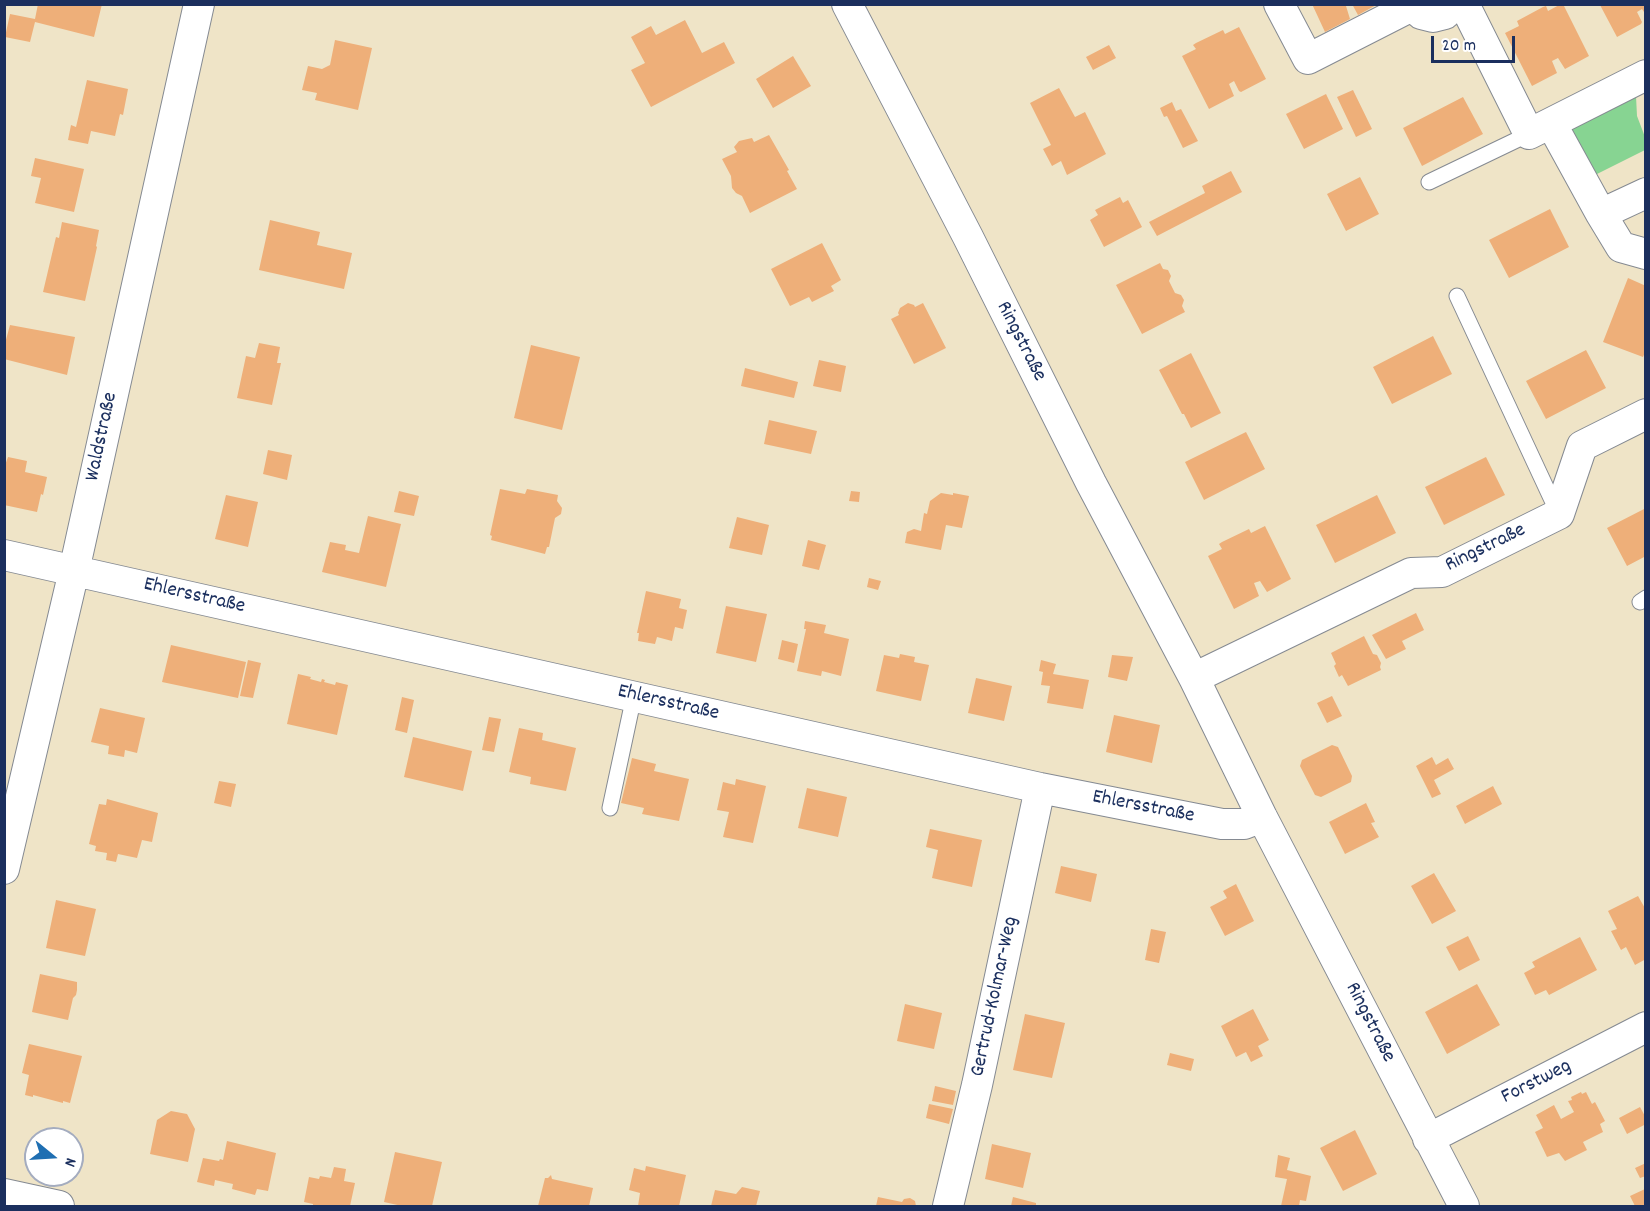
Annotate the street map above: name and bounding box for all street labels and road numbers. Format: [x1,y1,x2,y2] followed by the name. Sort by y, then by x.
[989,298,1051,386] street label: Ringstraße
[81,390,125,484] street label: Waldstraße
[1442,519,1530,579] street label: Ringstraße
[141,573,247,621] street label: Ehlersstraße
[615,680,721,728] street label: Ehlersstraße
[1090,786,1196,830] street label: Ehlersstraße
[967,915,1025,1079] street label: Gertrud-Kolmar-Weg
[1338,979,1400,1067] street label: Ringstraße
[1498,1055,1576,1111] street label: Forstweg

